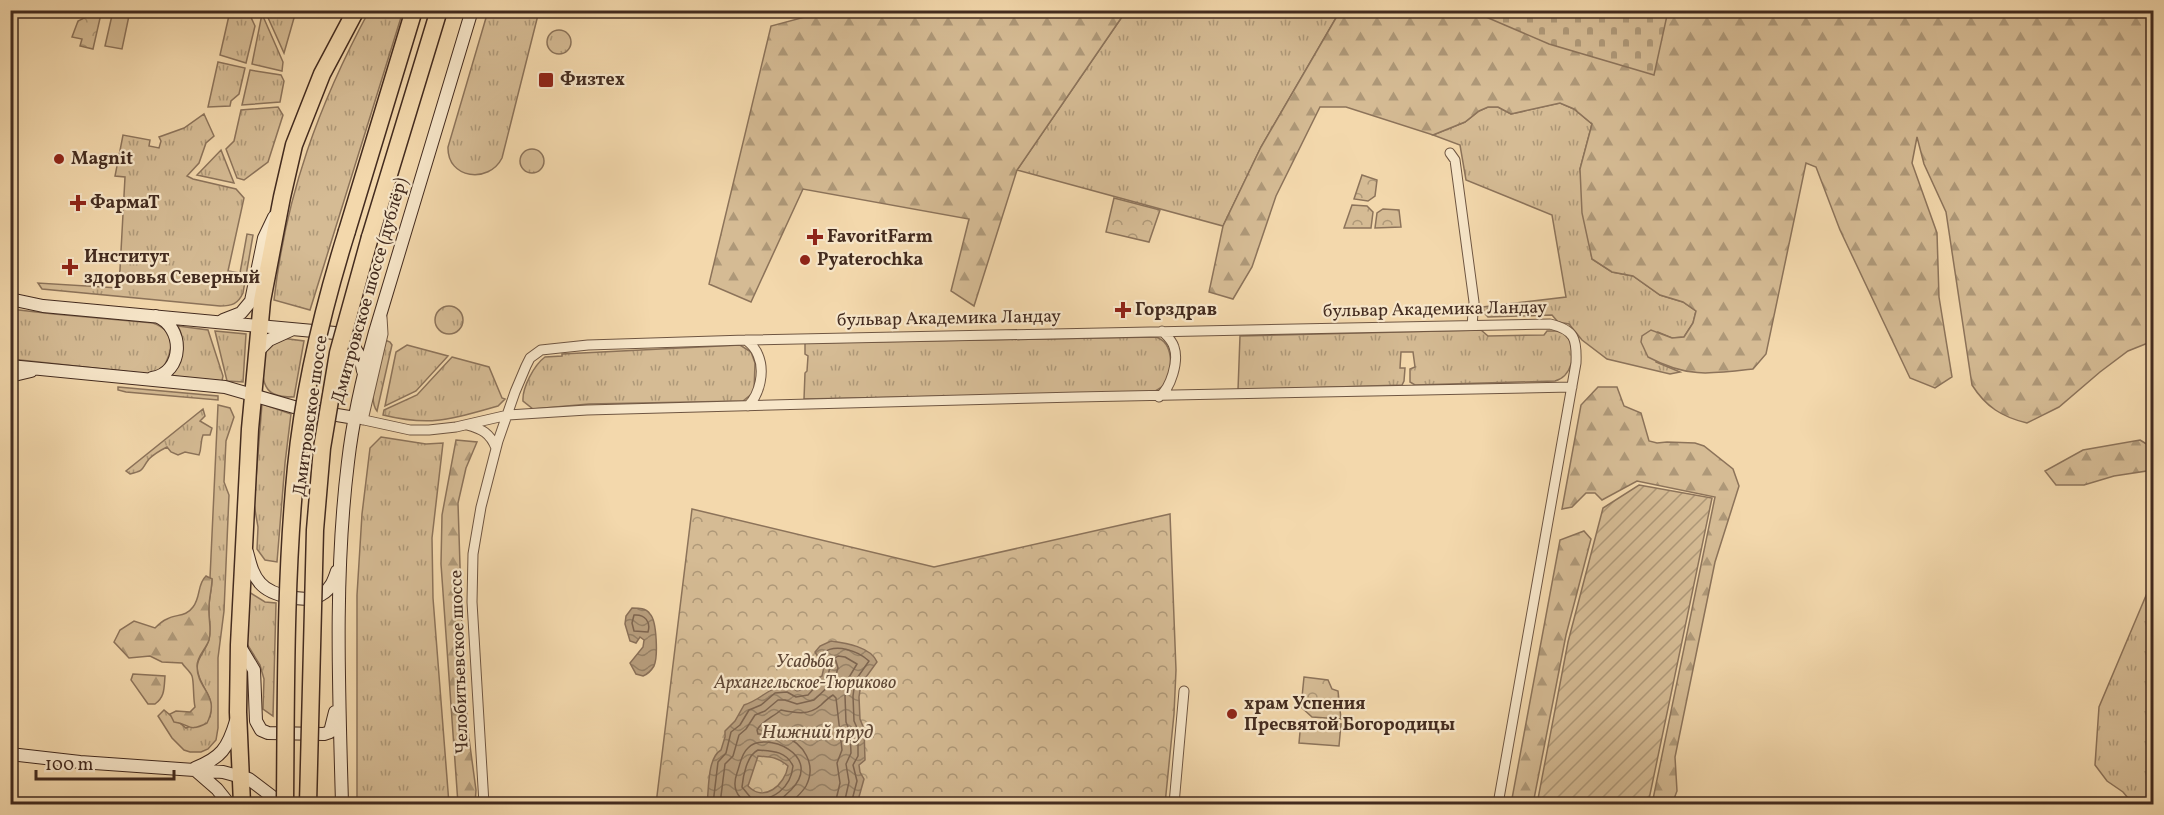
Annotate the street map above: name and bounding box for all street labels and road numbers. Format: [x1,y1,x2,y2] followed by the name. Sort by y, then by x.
[326,175,414,407] street label: Дмитровское шоссе (дублёр)
[1323,296,1547,324] street label: бульвар Академика Ландау
[837,305,1061,333] street label: бульвар Академика Ландау
[287,334,335,498] street label: Дмитровское шоссе
[444,569,476,755] street label: Челобитьевское шоссе

